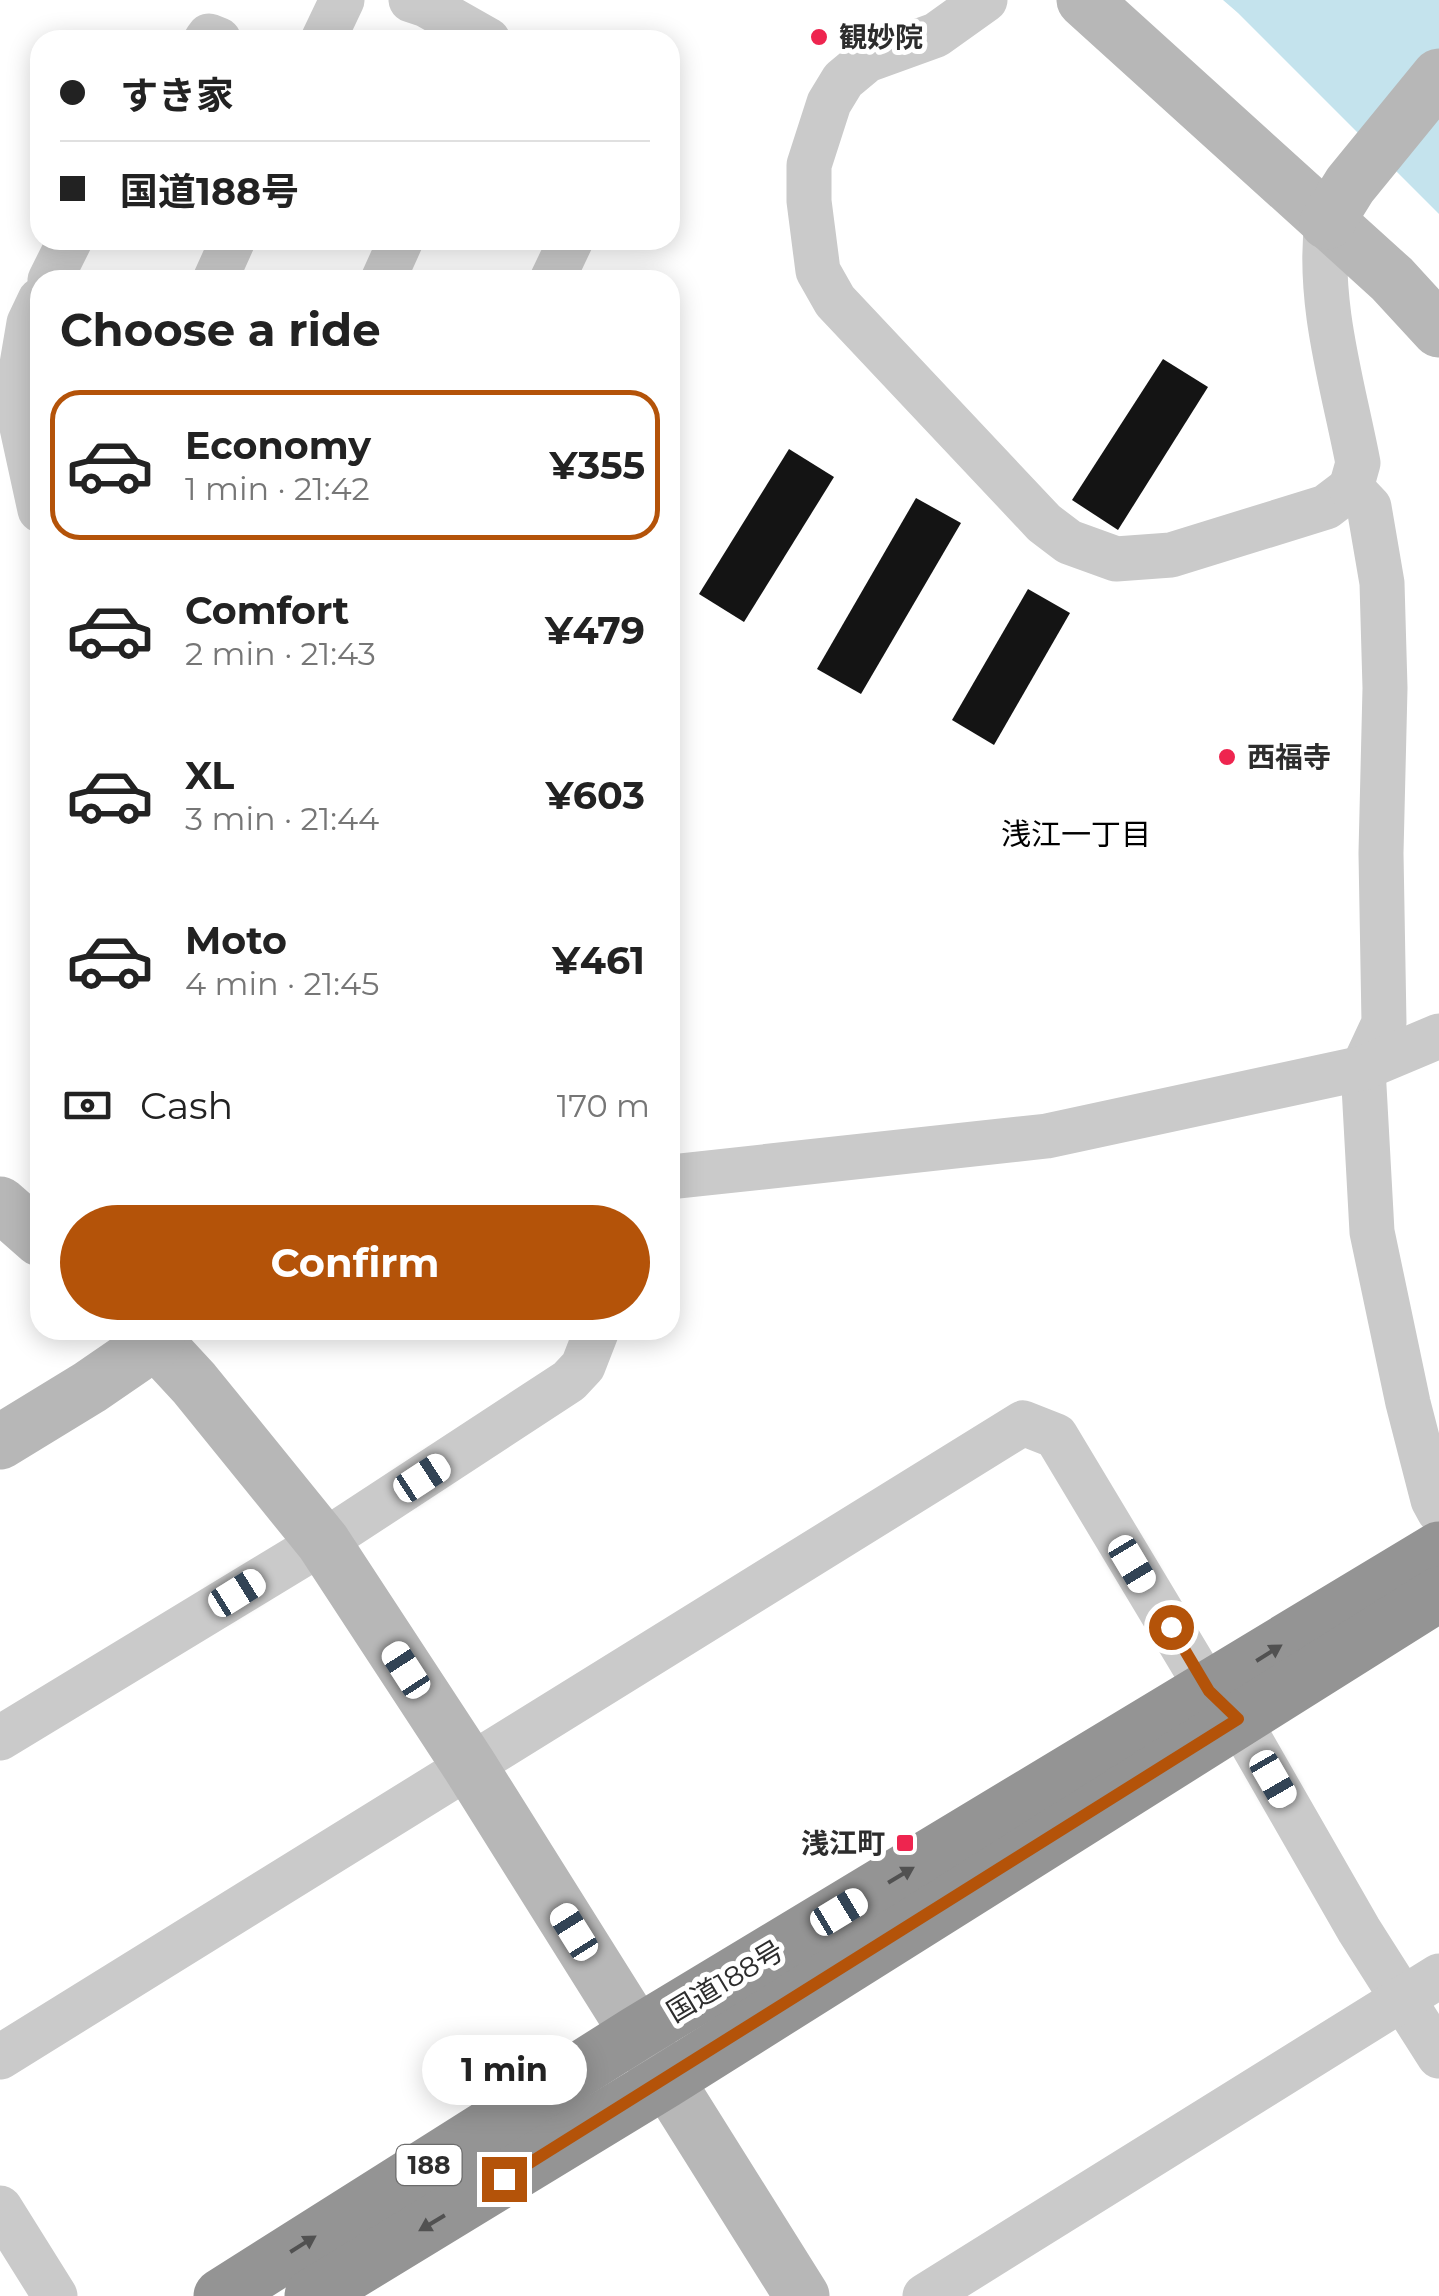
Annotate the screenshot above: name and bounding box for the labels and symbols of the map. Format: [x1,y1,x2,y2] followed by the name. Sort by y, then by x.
[839,20,923,54] place label: 観妙院
[808,26,830,48] marker: 観妙院
[1247,740,1331,774] place label: 西福寺
[1216,746,1238,768] marker: 西福寺
[1001,816,1151,853] district label: 浅江一丁目
[389,1449,455,1507] car
[1104,1531,1160,1597] car
[204,1564,270,1622] car
[1149,1605,1194,1650] route start
[377,1637,435,1703] car
[1256,1645,1283,1663] one-way arrow
[1245,1746,1301,1812] car
[801,1826,885,1860] place label: 浅江町
[894,1832,916,1854] marker: 浅江町
[887,1867,915,1884] one-way arrow
[806,1884,872,1940] car
[545,1899,603,1965] car
[661,1933,789,2029] street label: 国道188号
[422,2034,586,2104] callout: 1 min
[396,2145,462,2185] road number: 188
[482,2157,527,2202] route end
[418,2213,446,2231] one-way arrow
[289,2236,317,2253] one-way arrow

